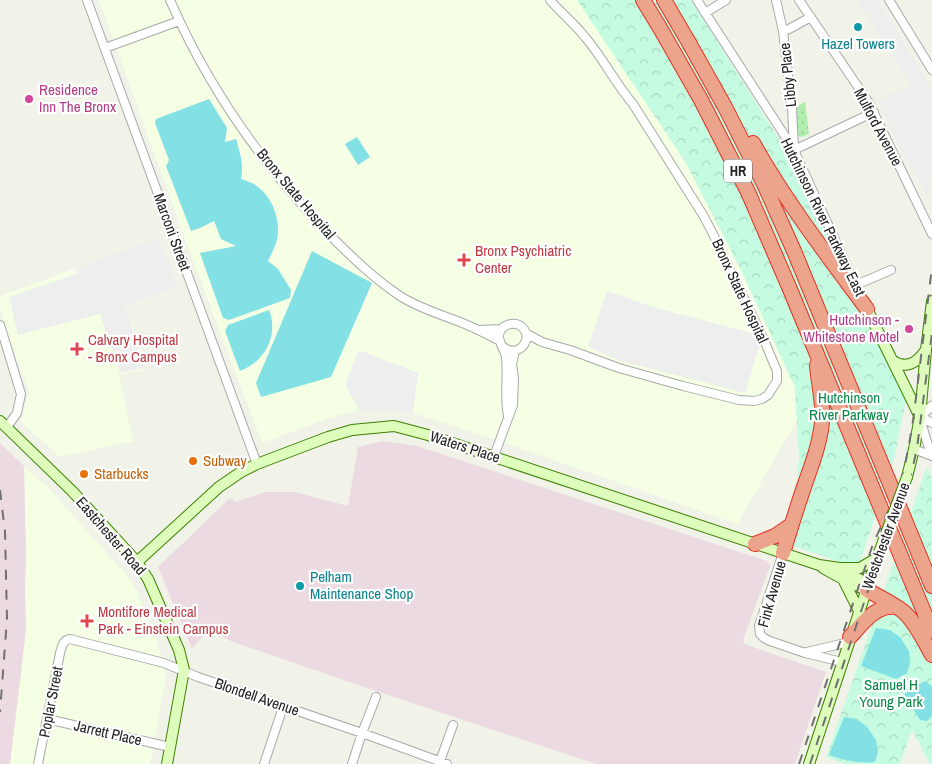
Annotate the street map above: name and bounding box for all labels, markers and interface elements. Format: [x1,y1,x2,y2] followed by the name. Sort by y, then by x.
[852,21,864,33] marker: Hazel Towers
[821,33,895,54] place label: Hazel Towers
[774,42,801,108] street label: Libby Place
[39,79,117,117] place label: Residence Inn The Bronx
[849,84,908,169] street label: Mulford Avenue
[23,93,35,105] marker: Residence Inn The Bronx
[776,134,871,300] street label: Hutchinson River Parkway East
[252,144,341,244] street label: Bronx State Hospital
[724,160,752,182] road number: HR
[149,190,196,274] street label: Marconi Street
[707,235,774,346] street label: Bronx State Hospital
[475,240,571,278] place label: Bronx Psychiatric Center
[457,253,471,267] marker: Bronx Psychiatric Center
[803,309,899,347] place label: Hutchinson - Whitestone Motel
[903,323,915,335] marker: Hutchinson - Whitestone Motel
[88,329,178,367] place label: Calvary Hospital - Bronx Campus
[70,342,84,356] marker: Calvary Hospital - Bronx Campus
[809,387,890,425] park label: Hutchinson River Parkway
[427,425,503,468] street label: Waters Place
[203,450,248,471] place label: Subway
[187,455,199,467] marker: Subway
[94,463,149,484] place label: Starbucks
[78,468,90,480] marker: Starbucks
[856,479,915,592] street label: Westchester Avenue
[71,492,151,579] street label: Eastchester Road
[752,558,791,630] street label: Fink Avenue
[310,566,413,604] place label: Pelham Maintenance Shop
[294,580,306,592] marker: Pelham Maintenance Shop
[98,601,229,639] place label: Montifore Medical Park - Einstein Campus
[80,614,94,628] marker: Montifore Medical Park - Einstein Campus
[33,664,68,739] street label: Poplar Street
[212,672,302,721] street label: Blondell Avenue
[859,674,923,712] park label: Samuel H Young Park
[72,715,144,751] street label: Jarrett Place

